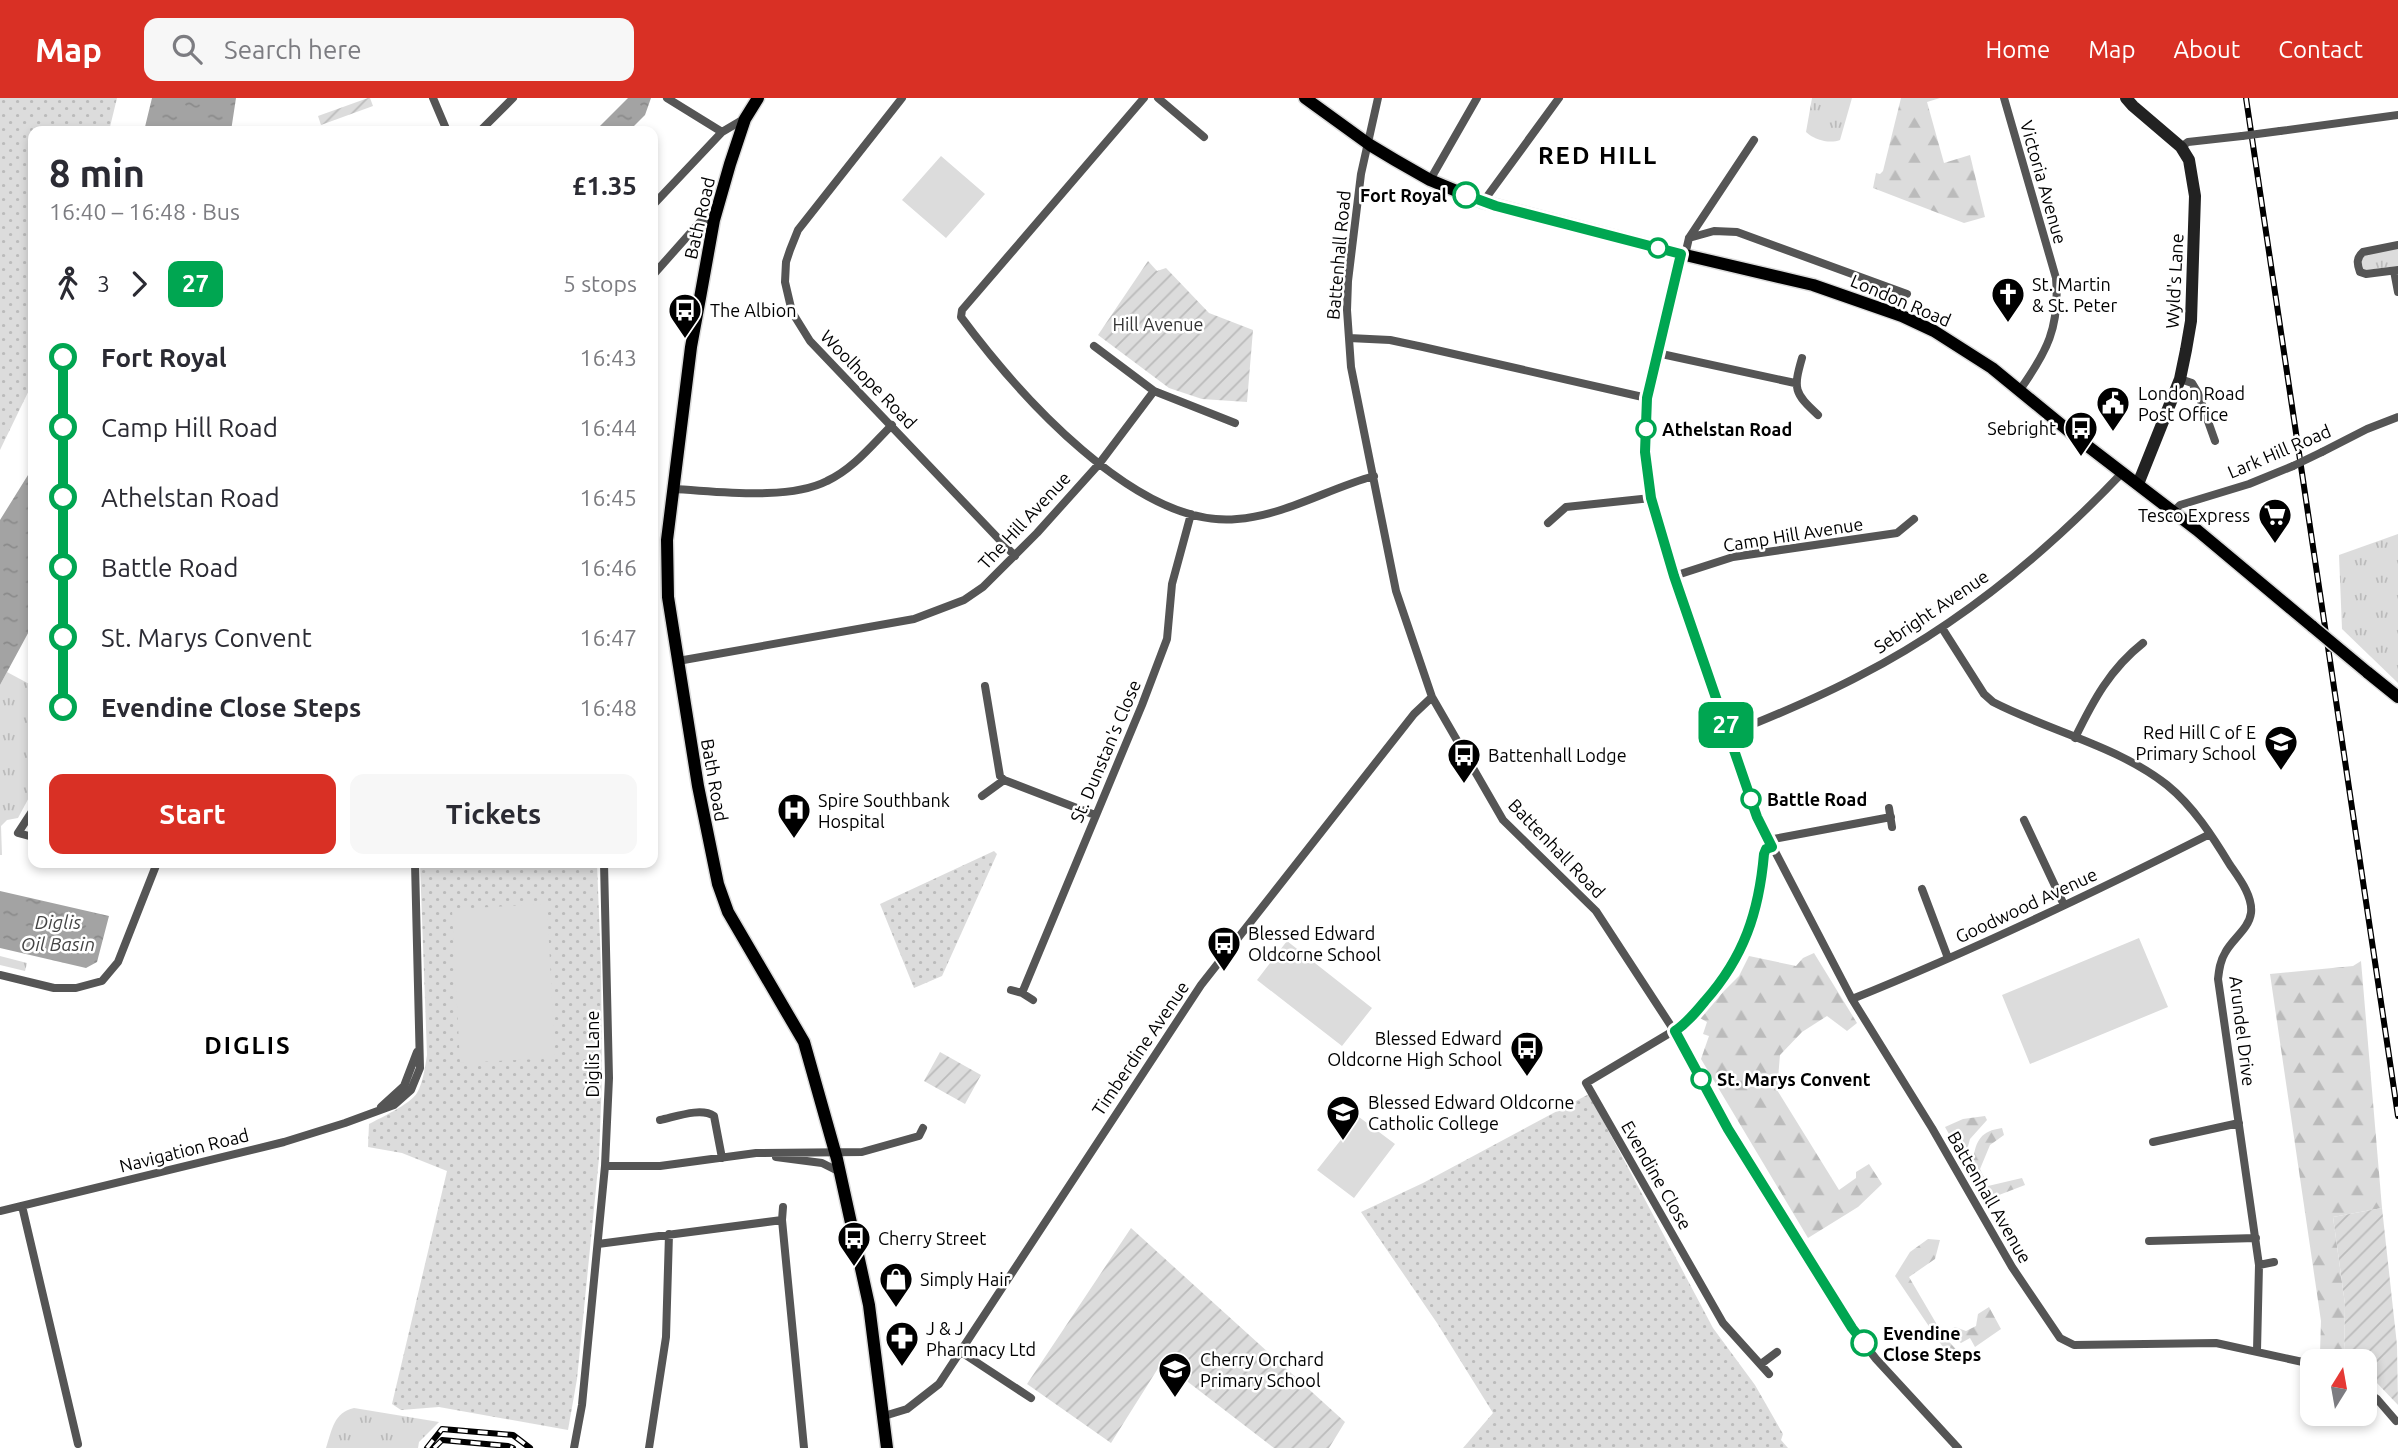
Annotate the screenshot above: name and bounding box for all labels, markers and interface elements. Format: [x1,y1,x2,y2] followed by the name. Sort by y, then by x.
[144,18,634,81] search box
[168,30,206,68] icon: search
[35,31,102,68] text: Map
[224,35,362,64] text: Search here
[1985,36,2050,63] text: Home
[2088,36,2135,63] text: Map
[2173,36,2240,63] text: About
[2278,36,2363,63] text: Contact
[2017,118,2071,246] street label: Victoria Avenue
[1538,142,1658,169] district label: RED HILL
[49,152,145,194] text: 8 min
[572,171,637,200] text: £1.35
[680,175,718,261] street label: Bath Road
[1453,182,1479,208] marker: Fort Royal
[1360,185,1448,205] place label: Fort Royal
[1322,190,1354,320] street label: Battenhall Road
[49,199,240,224] text: 16:40 – 16:48 · Bus
[2162,233,2186,329] street label: Wyld's Lane
[1648,238,1668,258] unlabelled marker
[49,265,87,303] icon: walk
[120,265,158,303] icon: forward
[182,270,209,297] text: 27
[1848,270,1954,330] street label: London Road
[97,271,110,296] text: 3
[563,271,637,296] text: 5 stops
[2032,274,2117,315] place label: St. Martin & St. Peter
[1989,275,2027,324] church icon: St. Martin & St. Peter
[666,291,704,340] bus stop icon: The Albion
[710,300,796,320] place label: The Albion
[1112,314,1204,334] park label: Hill Avenue
[817,326,921,432] street label: Woolhope Road
[101,343,227,372] text: Fort Royal
[579,345,637,370] text: 16:43
[2138,383,2245,424] place label: London Road Post Office
[2094,384,2132,433] public building icon: London Road Post Office
[2062,409,2100,458] bus stop icon: Sebright
[101,413,278,442] text: Camp Hill Road
[579,415,637,440] text: 16:44
[1987,418,2056,438] place label: Sebright
[1636,419,1656,439] marker: Athelstan Road
[1662,419,1792,439] place label: Athelstan Road
[2224,420,2334,482] street label: Lark Hill Road
[974,467,1074,573] street label: The Hill Avenue
[101,483,280,512] text: Athelstan Road
[579,485,637,510] text: 16:45
[2256,496,2294,545] supermarket icon: Tesco Express
[2138,505,2250,525] place label: Tesco Express
[1722,513,1864,555] street label: Camp Hill Avenue
[101,553,238,582] text: Battle Road
[579,555,637,580] text: 16:46
[1870,565,1992,657] street label: Sebright Avenue
[101,623,312,652] text: St. Marys Convent
[579,625,637,650] text: 16:47
[1066,677,1144,825] street label: St. Dunstan's Close
[101,693,361,722] text: Evendine Close Steps
[579,695,637,720] text: 16:48
[1694,702,1758,748] line badge: 27
[1712,711,1740,738] text: 27
[2135,722,2256,763] place label: Red Hill C of E Primary School
[2262,723,2300,772] school or university icon: Red Hill C of E Primary School
[1445,736,1483,785] bus stop icon: Battenhall Lodge
[698,737,732,823] street label: Bath Road
[1488,745,1627,765] place label: Battenhall Lodge
[49,774,336,854] button: Start
[350,774,637,854] button: Tickets
[1741,789,1761,809] marker: Battle Road
[1767,789,1867,809] place label: Battle Road
[818,790,950,831] place label: Spire Southbank Hospital
[775,791,813,840] hospital icon: Spire Southbank Hospital
[1505,794,1609,902] street label: Battenhall Road
[1952,863,2100,947] street label: Goodwood Avenue
[21,911,95,955] water label: Diglis Oil Basin
[1248,923,1381,964] place label: Blessed Edward Oldcorne School
[1205,924,1243,973] bus stop icon: Blessed Edward Oldcorne School
[2226,975,2260,1087] street label: Arundel Drive
[1088,977,1192,1119] street label: Timberdine Avenue
[582,1010,602,1098] street label: Diglis Lane
[1327,1028,1502,1069] place label: Blessed Edward Oldcorne High School
[1508,1029,1546,1078] bus stop icon: Blessed Edward Oldcorne High School
[204,1032,292,1059] district label: DIGLIS
[1691,1069,1711,1089] marker: St. Marys Convent
[1717,1069,1871,1089] place label: St. Marys Convent
[1368,1092,1575,1133] place label: Blessed Edward Oldcorne Catholic College
[1324,1093,1362,1142] school or university icon: Blessed Edward Oldcorne Catholic College
[1618,1117,1696,1233] street label: Evendine Close
[117,1124,251,1176] street label: Navigation Road
[1944,1128,2036,1266] street label: Battenhall Avenue
[835,1219,873,1268] bus stop icon: Cherry Street
[878,1228,986,1248] place label: Cherry Street
[877,1260,915,1309] shop icon: Simply Hair
[920,1269,1011,1289] place label: Simply Hair
[926,1318,1036,1359] place label: J & J Pharmacy Ltd
[883,1319,921,1368] pharmacy icon: J & J Pharmacy Ltd
[1883,1323,1981,1364] place label: Evendine Close Steps
[1851,1330,1877,1356] marker: Evendine Close Steps
[1200,1349,1324,1390] place label: Cherry Orchard Primary School
[2300,1349,2376,1426] north arrow
[2300,1349,2377,1426] map controls
[1156,1350,1194,1399] school or university icon: Cherry Orchard Primary School

